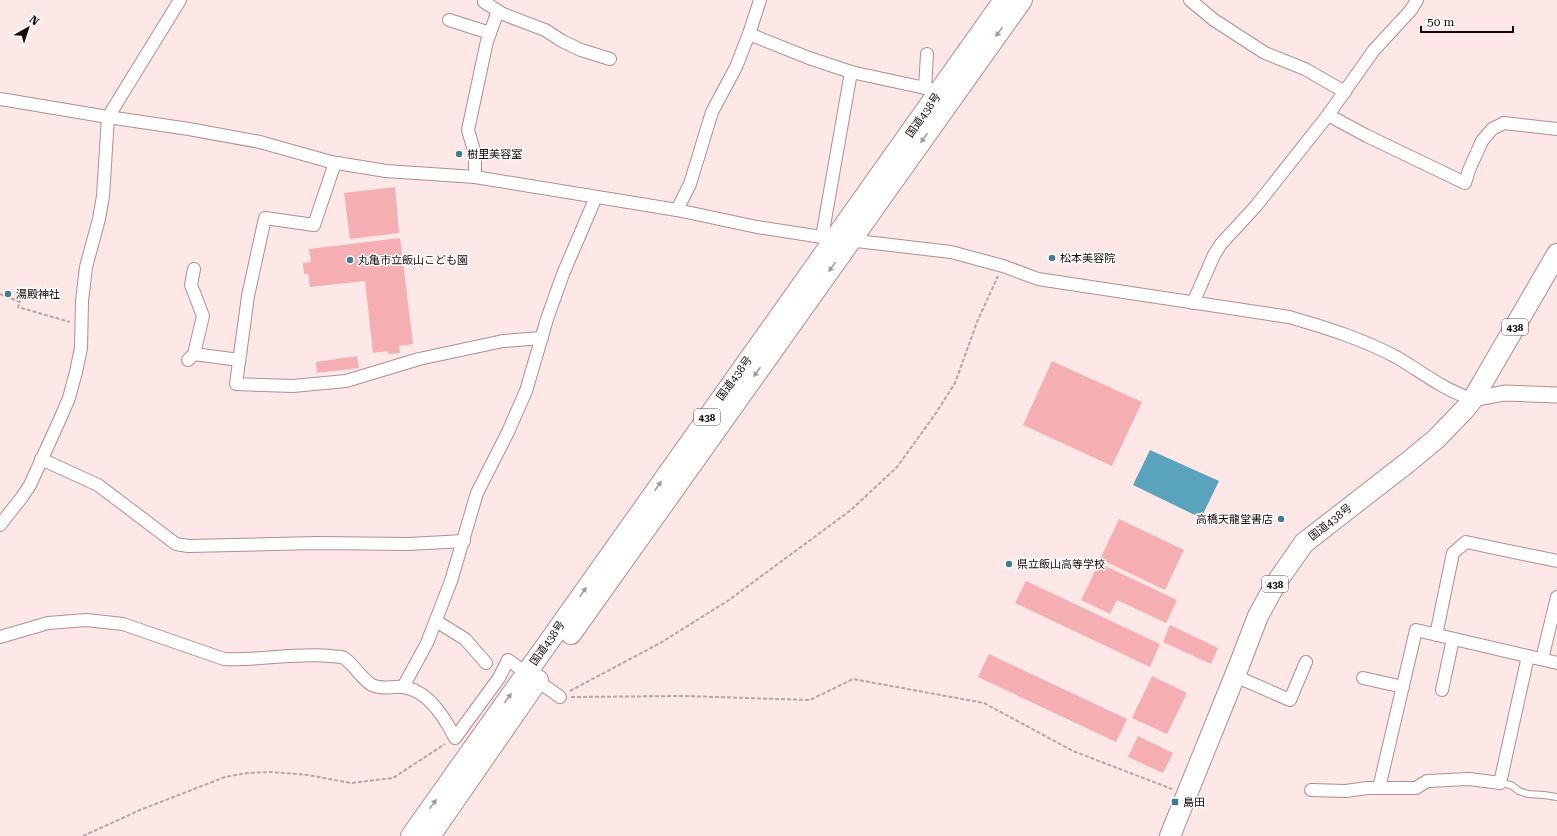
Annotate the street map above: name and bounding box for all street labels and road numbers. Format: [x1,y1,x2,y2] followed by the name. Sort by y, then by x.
[903,90,943,140] street label: 国道438号
[1502,319,1528,335] road number: 438
[714,354,755,403] street label: 国道438号
[694,409,720,425] road number: 438
[1306,501,1355,543] street label: 国道438号
[1262,576,1288,592] road number: 438
[527,618,567,668] street label: 国道438号

